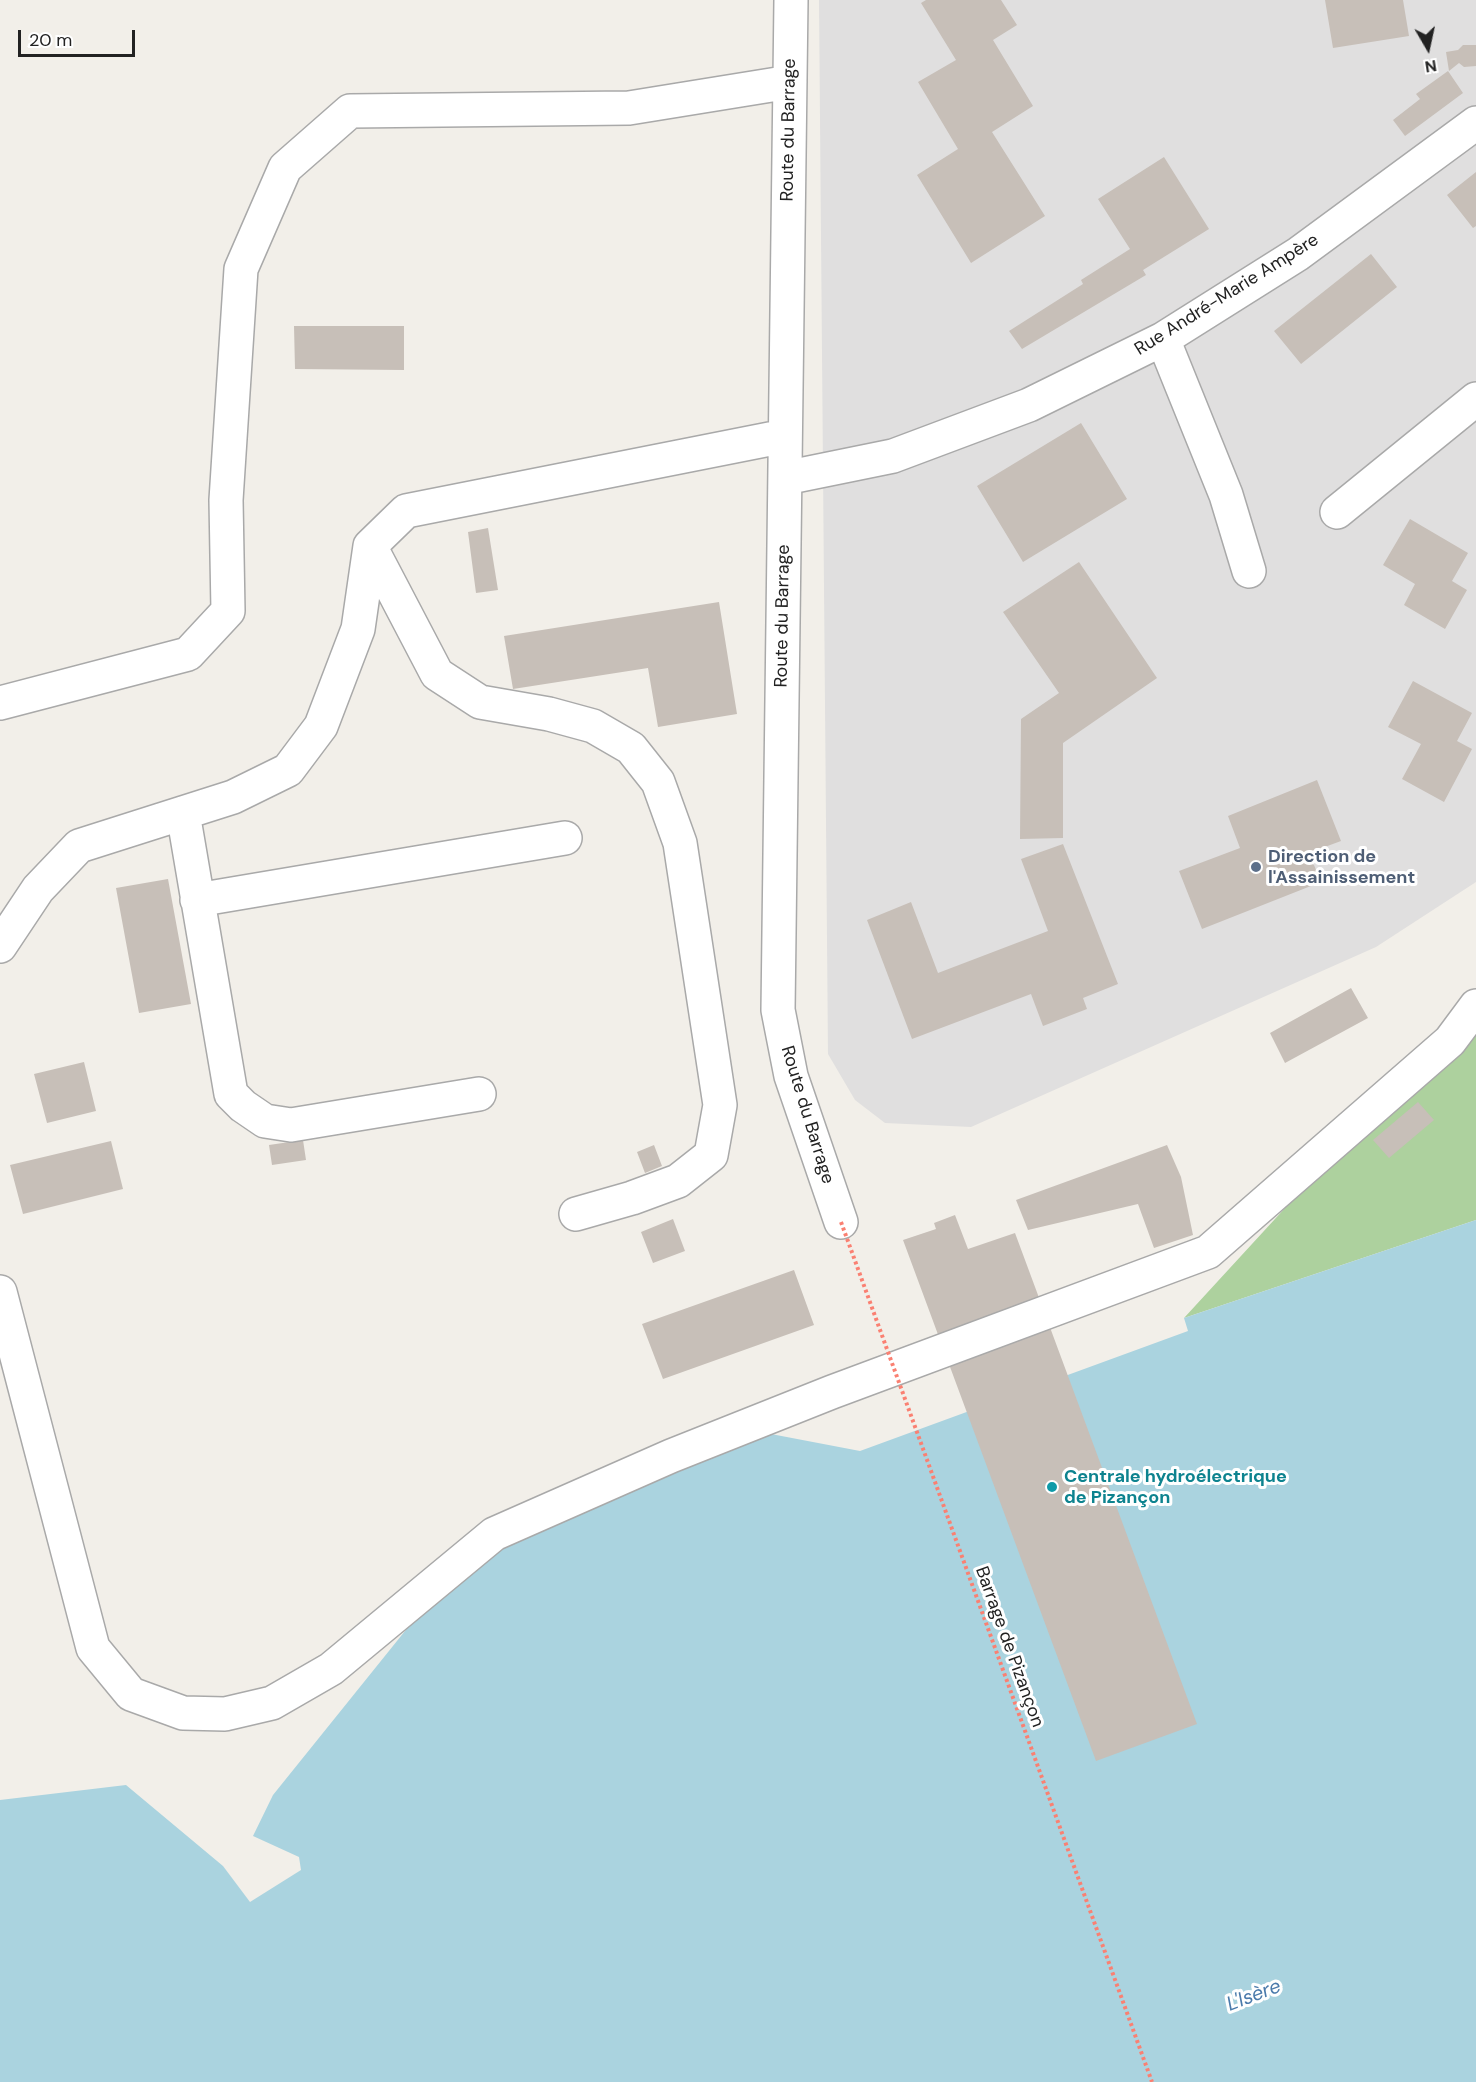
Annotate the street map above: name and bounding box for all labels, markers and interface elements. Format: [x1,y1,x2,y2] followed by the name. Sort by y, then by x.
[21,18,138,56] scale bar
[1398,18,1458,78] north arrow
[29,28,72,52] text: 20 m
[1423,55,1438,78] text: N
[777,58,801,202] street label: Route du Barrage
[1131,229,1323,361] street label: Rue André-Marie Ampère
[771,544,795,688] street label: Route du Barrage
[1268,846,1415,888] place label: Direction de l'Assainissement
[1249,860,1263,874] marker: Direction de l'Assainissement
[776,1043,838,1187] street label: Route du Barrage
[1064,1466,1287,1508] place label: Centrale hydroélectrique de Pizançon
[1045,1480,1059,1494] marker: Centrale hydroélectrique de Pizançon
[970,1564,1048,1730] street label: Barrage de Pizançon
[1223,1975,1285,2017] water label: L'Isère

